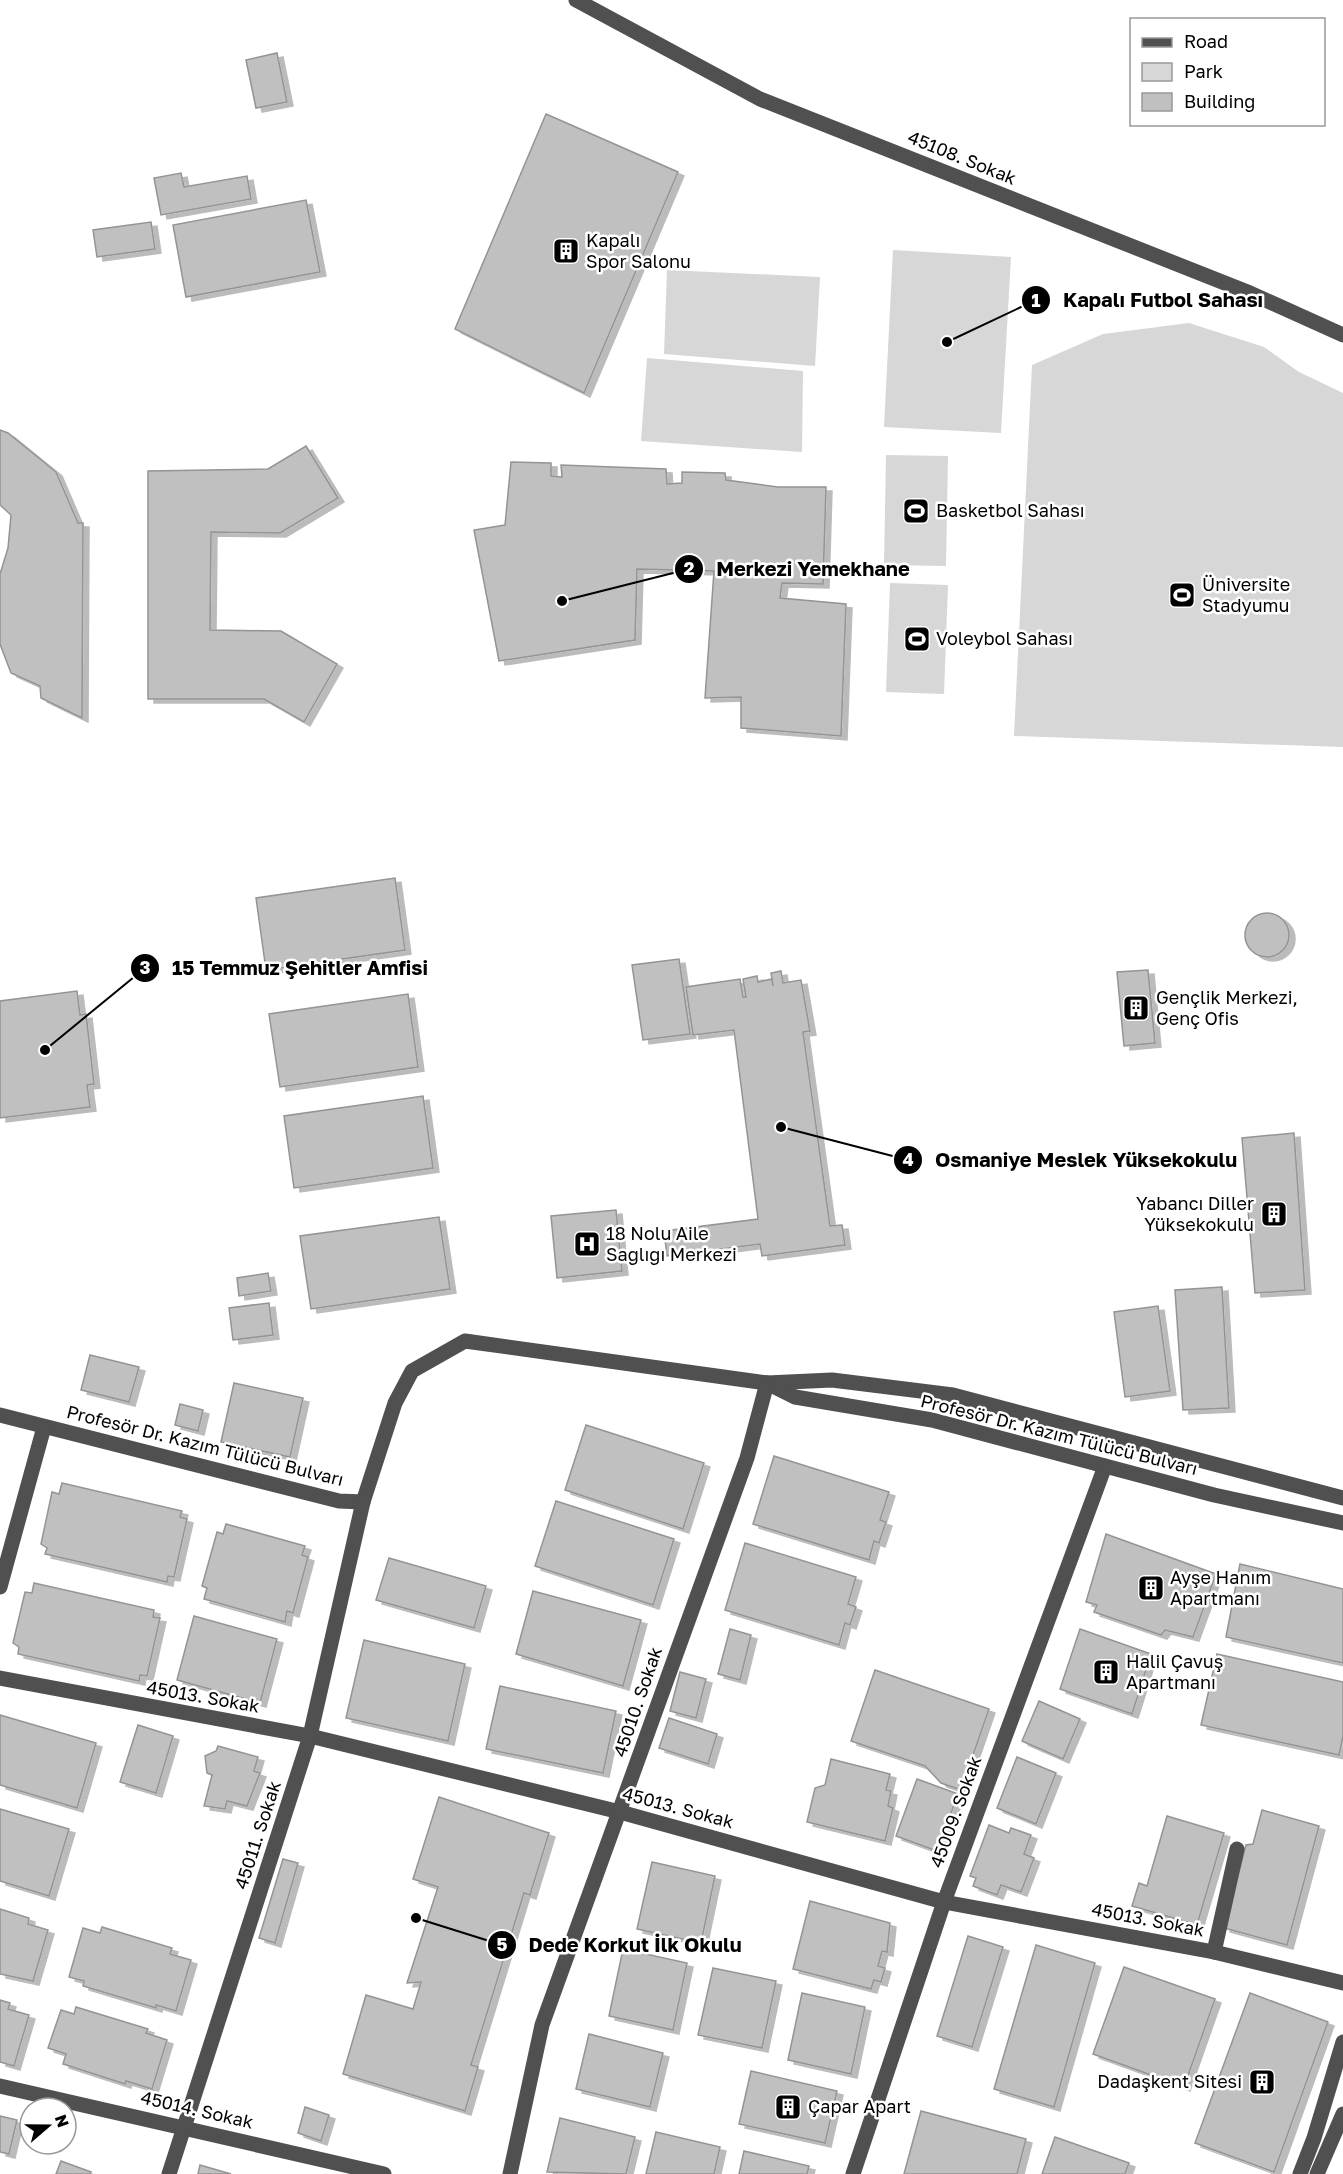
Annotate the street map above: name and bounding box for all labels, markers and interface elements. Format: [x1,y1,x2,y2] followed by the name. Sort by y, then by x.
[1130,18,1325,126] legend
[1184,30,1228,52] text: Road
[1184,60,1223,82] text: Park
[1184,90,1255,112] text: Building
[905,125,1020,189] street label: 45108. Sokak
[586,229,691,272] place label: Kapalı Spor Salonu
[551,236,581,266] building icon: Kapalı Spor Salonu
[1021,281,1275,319] callout: Kapalı Futbol Sahası
[1063,287,1263,311] text: Kapalı Futbol Sahası
[1031,289,1041,311] text: 1
[901,496,931,526] sports icon: Basketbol Sahası
[936,499,1085,521] place label: Basketbol Sahası
[674,550,921,588] callout: Merkezi Yemekhane
[716,556,910,580] text: Merkezi Yemekhane
[684,557,695,579] text: 2
[1202,573,1290,616] place label: Üniversite Stadyumu
[1167,580,1197,610] sports icon: Üniversite Stadyumu
[902,624,932,654] sports icon: Voleybol Sahası
[936,627,1073,649] place label: Voleybol Sahası
[130,949,440,987] callout: 15 Temmuz Şehitler Amfisi
[172,955,428,979] text: 15 Temmuz Şehitler Amfisi
[140,956,151,978] text: 3
[1156,986,1298,1029] place label: Gençlik Merkezi, Genç Ofis
[1121,993,1151,1023] building icon: Gençlik Merkezi, Genç Ofis
[893,1141,1249,1179] callout: Osmaniye Meslek Yüksekokulu
[935,1147,1237,1171] text: Osmaniye Meslek Yüksekokulu
[902,1148,914,1170] text: 4
[1136,1192,1254,1235] place label: Yabancı Diller Yüksekokulu
[1259,1199,1289,1229] building icon: Yabancı Diller Yüksekokulu
[606,1222,737,1265] place label: 18 Nolu Aile Sağlığı Merkezi
[572,1229,602,1259] hospital icon: 18 Nolu Aile Sağlığı Merkezi
[918,1389,1200,1479] street label: Profesör Dr. Kazım Tülücü Bulvarı
[64,1400,346,1490] street label: Profesör Dr. Kazım Tülücü Bulvarı
[1170,1566,1271,1609] place label: Ayşe Hanım Apartmanı
[1136,1573,1166,1603] building icon: Ayşe Hanım Apartmanı
[608,1644,666,1760] street label: 45010. Sokak
[1126,1650,1223,1693] place label: Halil Çavuş Apartmanı
[1091,1657,1121,1687] building icon: Halil Çavuş Apartmanı
[145,1675,261,1717] street label: 45013. Sokak
[925,1753,985,1870] street label: 45009. Sokak
[229,1778,285,1892] street label: 45011. Sokak
[620,1782,736,1832] street label: 45013. Sokak
[1090,1897,1206,1941] street label: 45013. Sokak
[487,1926,754,1964] callout: Dede Korkut İlk Okulu
[528,1932,742,1956] text: Dede Korkut İlk Okulu
[497,1933,508,1955] text: 5
[1247,2067,1277,2097] building icon: Dadaşkent Sitesi
[1097,2070,1242,2092] place label: Dadaşkent Sitesi
[139,2085,256,2133] street label: 45014. Sokak
[773,2092,803,2122] building icon: Çapar Apart
[808,2095,911,2117] place label: Çapar Apart
[18,2096,78,2156] north arrow
[51,2112,74,2130] text: N

